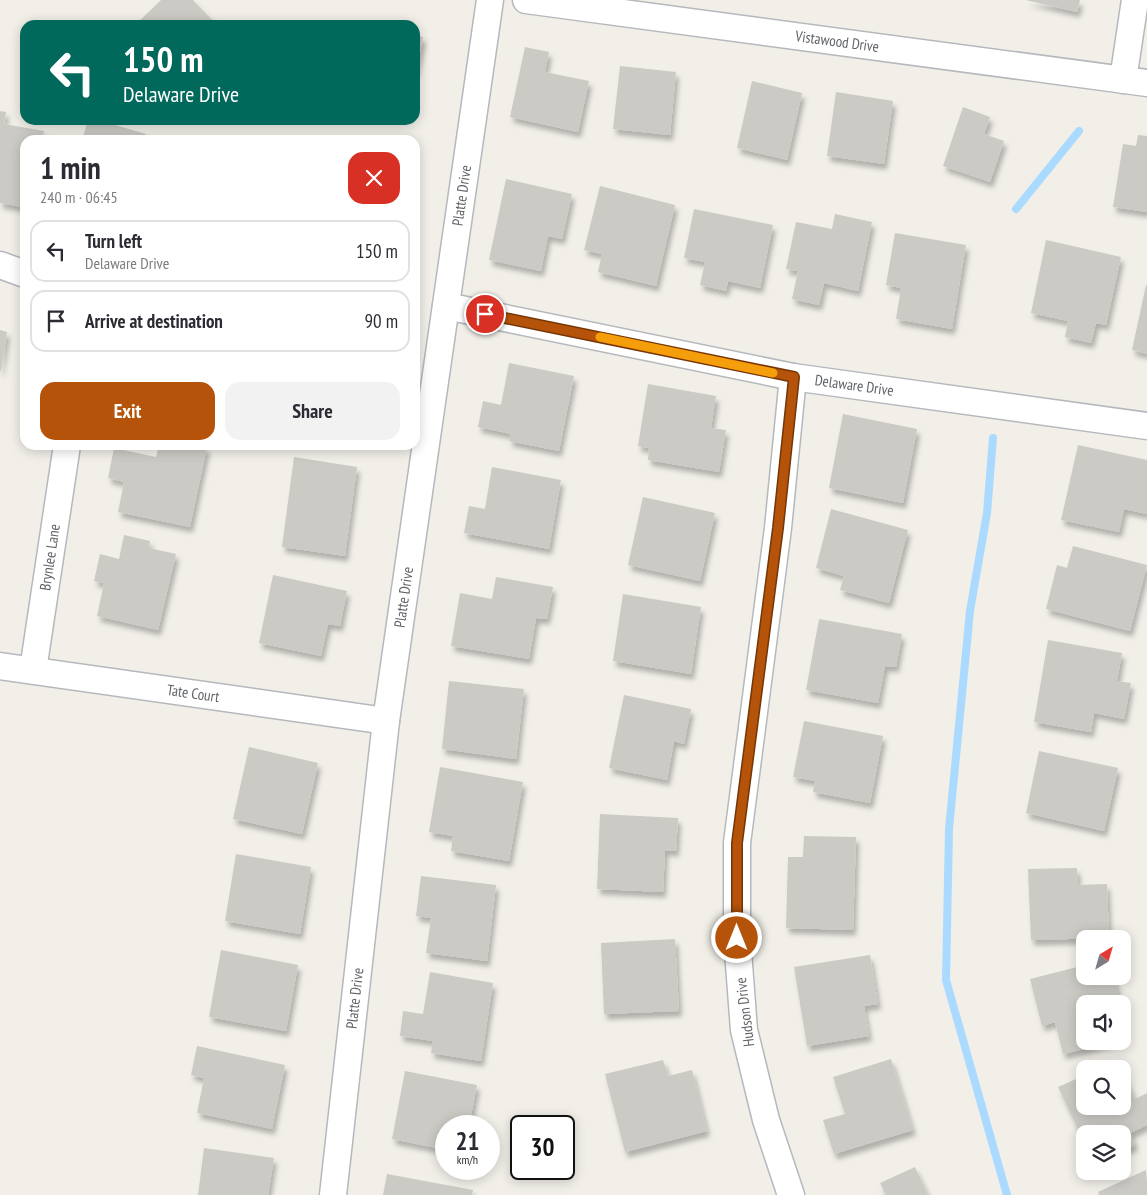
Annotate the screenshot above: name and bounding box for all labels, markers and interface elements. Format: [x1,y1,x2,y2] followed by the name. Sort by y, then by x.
[793,26,880,56] street label: Vistawood Drive
[123,36,204,82] text: 150 m
[40,40,105,105] icon: left
[123,80,239,108] text: Delaware Drive
[40,148,101,187] text: 1 min
[348,152,400,204] button: close
[448,164,475,227] street label: Platte Drive
[40,187,118,207] text: 240 m · 06:45
[85,229,142,253] text: Turn left
[42,237,70,265] icon: left
[356,239,398,263] text: 150 m
[85,253,169,273] text: Delaware Drive
[464,293,506,335] pin
[471,300,499,328] icon: arrive
[42,307,70,335] icon: arrive
[85,309,223,333] text: Arrive at destination
[365,309,398,333] text: 90 m
[814,370,895,400] street label: Delaware Drive
[40,382,215,440] button: Exit
[225,382,400,440] button: Share
[35,523,64,592] street label: Brynlee Lane
[390,566,417,629] street label: Platte Drive
[166,680,221,706] street label: Tate Court
[710,911,762,963] position arrow
[1076,930,1131,985] north arrow
[1076,930,1131,1180] map controls
[342,967,367,1030] street label: Platte Drive
[731,976,758,1048] street label: Hudson Drive
[1076,995,1131,1050] button: sound
[1076,1060,1131,1115] button: search
[510,1115,575,1180] speed limit sign: 30
[456,1125,479,1157] text: 21
[1076,1125,1131,1180] button: layers
[457,1152,478,1167] text: km/h

